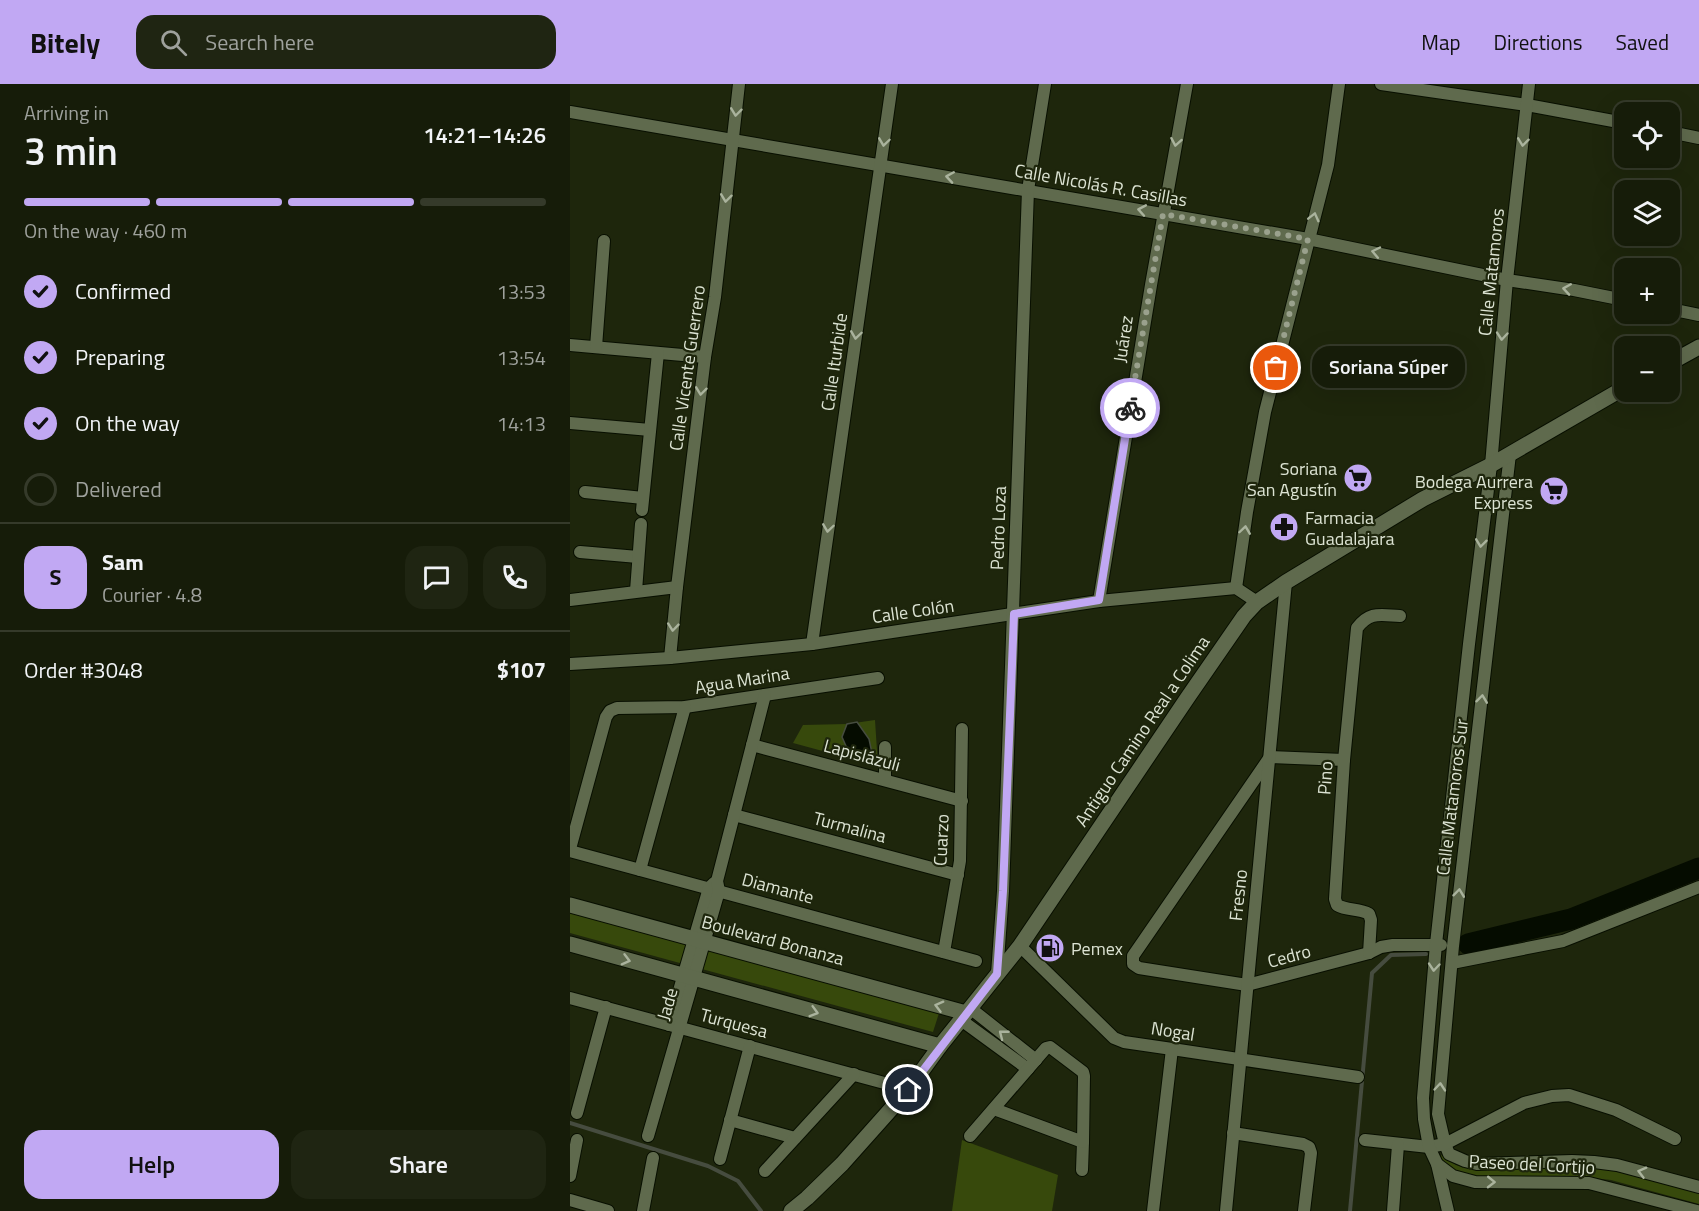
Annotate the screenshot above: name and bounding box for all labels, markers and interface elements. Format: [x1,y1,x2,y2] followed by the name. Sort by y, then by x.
[136,15,556,69] search box
[30,21,100,64] text: Bitely
[205,25,314,59] text: Search here
[157,26,190,59] icon: search
[1421,26,1461,58] text: Map
[1494,26,1583,58] text: Directions
[1616,26,1669,58] text: Saved
[24,97,109,128] text: Arriving in
[1614,102,1680,402] map controls
[1614,102,1680,168] button: locate
[730,107,743,116] one-way arrow
[423,118,546,152] text: 14:21–14:26
[24,121,118,180] text: 3 min
[1170,136,1183,146] one-way arrow
[878,137,890,147] one-way arrow
[1517,138,1530,147] one-way arrow
[1013,157,1189,213] street label: Calle Nicolás R. Casillas
[946,171,956,184] one-way arrow
[1614,180,1680,246] button: layers
[720,193,733,203] one-way arrow
[1138,204,1148,217] one-way arrow
[1471,207,1511,337] street label: Calle Matamoros
[1307,212,1319,223] one-way arrow
[24,215,187,246] text: On the way · 460 m
[1371,246,1381,259] one-way arrow
[1614,258,1680,324] button: +
[75,274,171,308] text: Confirmed
[24,275,57,308] icon: check
[497,276,546,307] text: 13:53
[662,283,712,453] street label: Calle Vicente Guerrero
[1562,283,1572,296] one-way arrow
[814,311,854,413] street label: Calle Iturbide
[1106,314,1140,364] street label: Juárez
[851,330,863,340] one-way arrow
[1496,331,1509,341] one-way arrow
[1614,336,1680,402] button: −
[75,340,165,374] text: Preparing
[24,341,57,374] icon: check
[497,342,546,373] text: 13:54
[1250,342,1301,393] pin
[1312,347,1465,389] callout: Soriana Súper
[1259,351,1292,384] icon: bag
[1329,351,1448,382] text: Soriana Súper
[1100,378,1160,438] courier
[695,387,708,396] one-way arrow
[1114,392,1147,425] icon: bike
[75,406,180,440] text: On the way
[24,407,57,440] icon: check
[497,408,546,439] text: 14:13
[1247,455,1337,503] place label: Soriana San Agustín
[1342,462,1374,494] supermarket icon: Soriana San Agustín
[1415,468,1533,516] place label: Bodega Aurrera Express
[75,472,162,506] text: Delivered
[1538,475,1570,507] supermarket icon: Bodega Aurrera Express
[983,486,1013,570] street label: Pedro Loza
[1305,504,1395,552] place label: Farmacia Guadalajara
[1268,511,1300,543] pharmacy icon: Farmacia Guadalajara
[823,523,835,533] one-way arrow
[1238,526,1250,535] one-way arrow
[1476,539,1488,548] one-way arrow
[102,545,144,579] text: Sam
[405,546,468,609] button: chat
[483,546,546,609] button: phone
[50,560,61,594] text: S
[102,579,202,610] text: Courier · 4.8
[870,592,956,630] street label: Calle Colón
[667,622,680,631] one-way arrow
[1068,630,1216,832] street label: Antiguo Camino Real a Colima
[24,653,143,687] text: Order #3048
[497,653,546,687] text: $107
[693,659,791,701] street label: Agua Marina
[1475,694,1488,704] one-way arrow
[1429,717,1475,877] street label: Calle Matamoros Sur
[821,732,903,778] street label: Lapislázuli
[1310,760,1340,796] street label: Pino
[811,804,889,850] street label: Turmalina
[926,813,956,867] street label: Cuarzo
[739,865,817,911] street label: Diamante
[1222,868,1254,922] street label: Fresno
[1453,888,1465,897] one-way arrow
[699,908,847,972] street label: Boulevard Bonanza
[1034,932,1066,964] fuel station icon: Pemex
[1071,935,1123,962] place label: Pemex
[1264,937,1314,975] street label: Cedro
[621,952,631,965] one-way arrow
[1428,962,1441,971] one-way arrow
[649,984,685,1024] street label: Jade
[934,1000,944,1013] one-way arrow
[697,1001,771,1045] street label: Turquesa
[809,1004,819,1017] one-way arrow
[1149,1014,1197,1048] street label: Nogal
[999,1031,1010,1042] one-way arrow
[882,1064,933,1115] pin
[891,1073,924,1106] icon: home
[1433,1082,1446,1091] one-way arrow
[24,1130,279,1199] button: Help
[291,1130,546,1199] button: Share
[1468,1147,1596,1181] street label: Paseo del Cortijo
[1638,1167,1648,1179] one-way arrow
[1486,1176,1495,1188] one-way arrow

